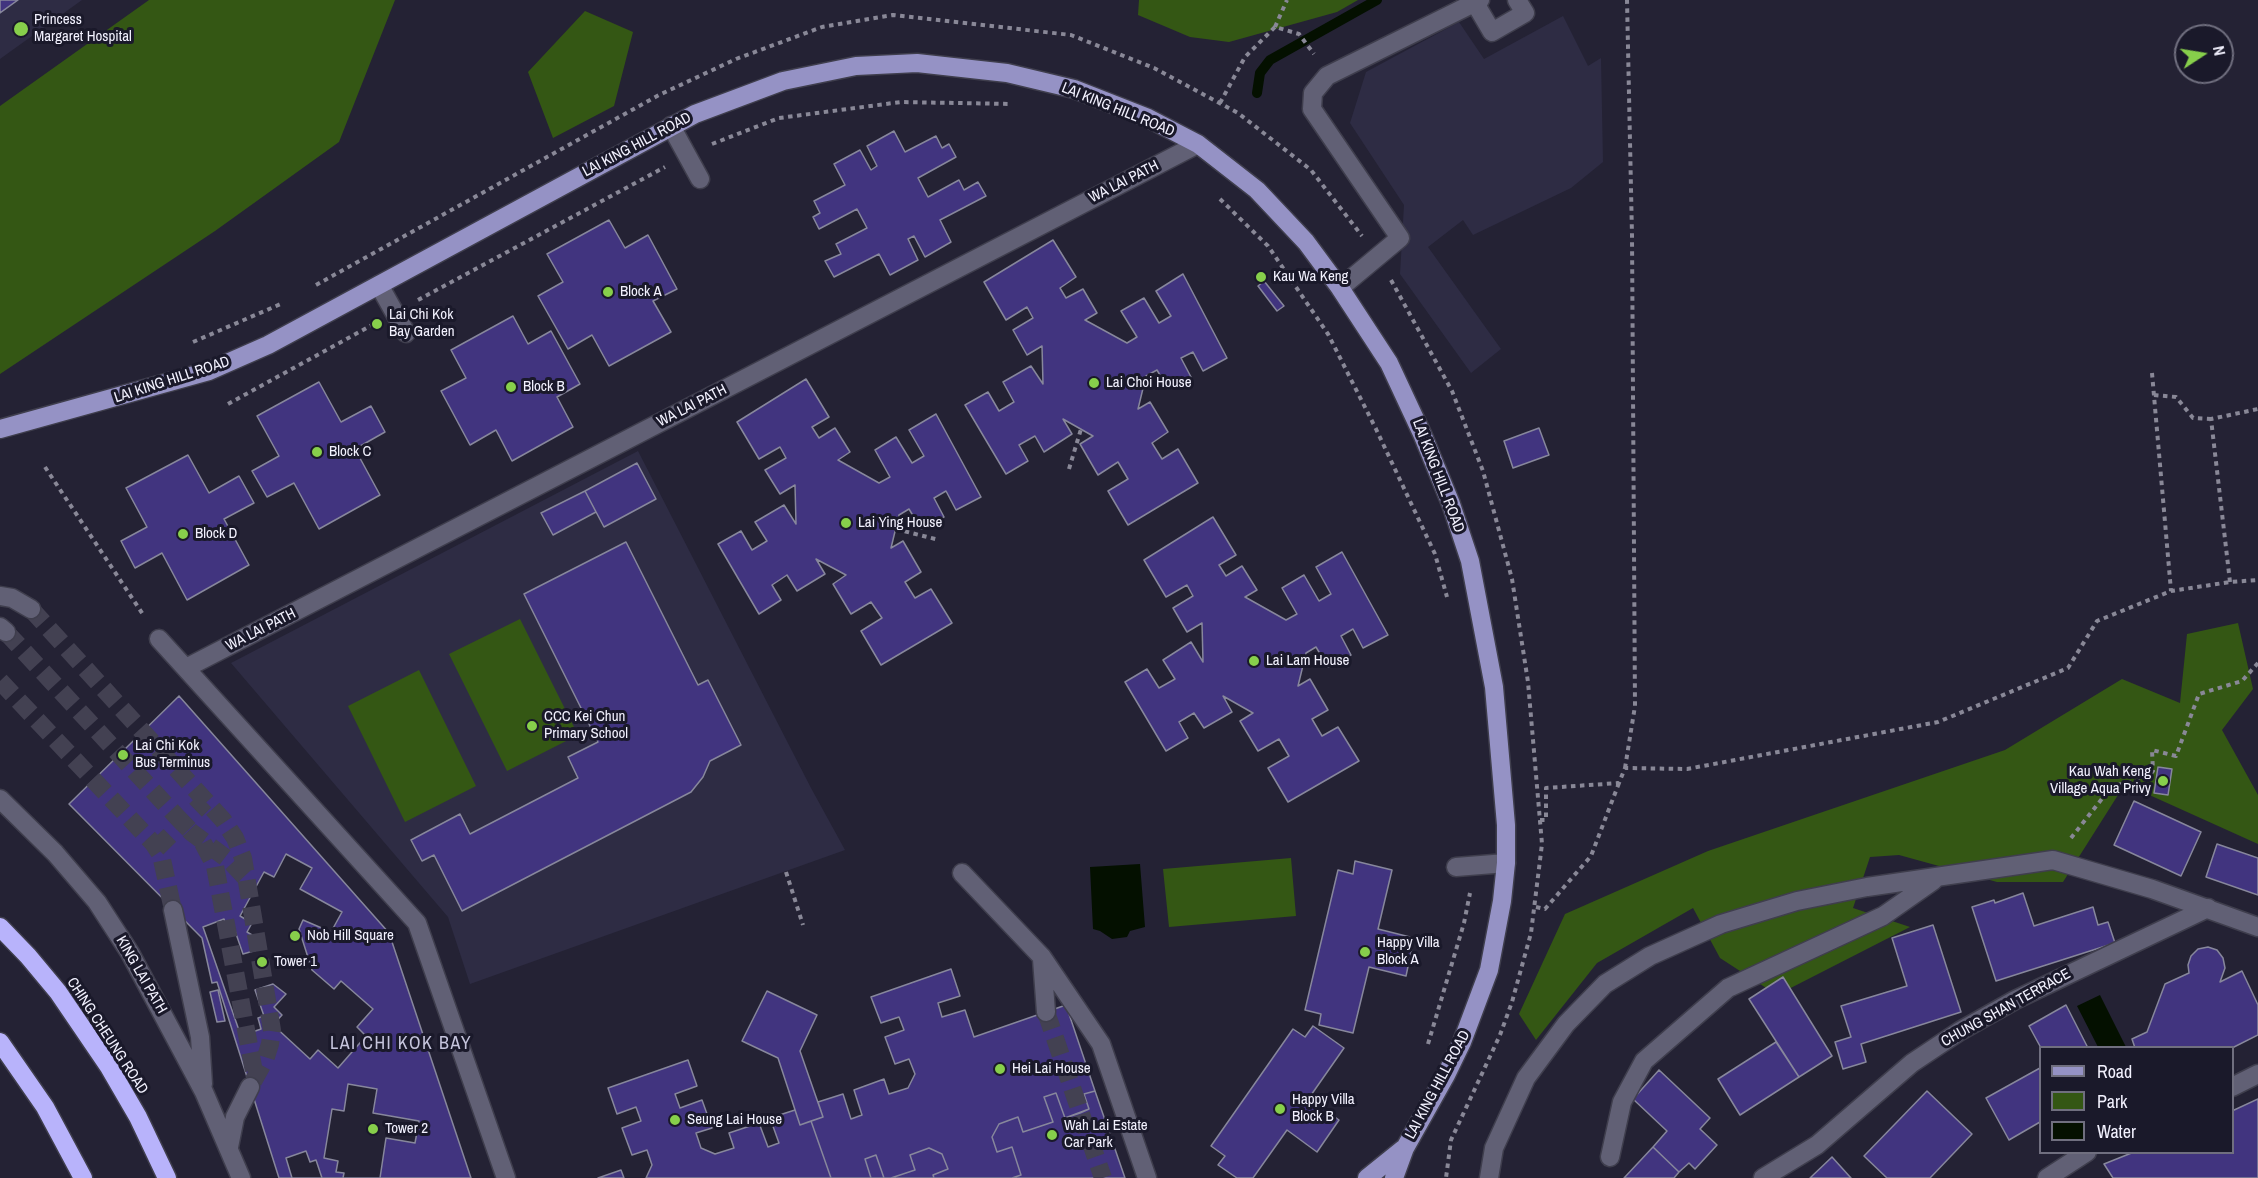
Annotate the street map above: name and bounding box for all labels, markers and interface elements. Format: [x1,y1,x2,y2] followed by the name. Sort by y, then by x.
[34,11,132,46] place label: Princess Margaret Hospital
[12,20,30,38] marker: Princess Margaret Hospital
[2174,24,2234,84] north arrow
[2208,44,2231,58] text: N
[1059,79,1177,141] street label: LAI KING HILL ROAD
[580,109,694,181] street label: LAI KING HILL ROAD
[1086,157,1162,207] street label: WA LAI PATH
[1273,268,1348,286] place label: Kau Wa Keng
[1254,270,1268,284] marker: Kau Wa Keng
[620,283,662,301] place label: Block A
[601,285,615,299] marker: Block A
[389,306,455,341] place label: Lai Chi Kok Bay Garden
[370,317,384,331] marker: Lai Chi Kok Bay Garden
[112,353,232,407] street label: LAI KING HILL ROAD
[1106,374,1191,392] place label: Lai Choi House
[1087,376,1101,390] marker: Lai Choi House
[523,378,565,396] place label: Block B
[504,380,518,394] marker: Block B
[654,381,730,431] street label: WA LAI PATH
[1408,417,1468,535] street label: LAI KING HILL ROAD
[329,443,371,461] place label: Block C
[310,445,324,459] marker: Block C
[858,514,942,532] place label: Lai Ying House
[839,516,853,530] marker: Lai Ying House
[195,525,237,543] place label: Block D
[176,527,190,541] marker: Block D
[223,605,299,655] street label: WA LAI PATH
[1266,652,1349,670] place label: Lai Lam House
[1247,654,1261,668] marker: Lai Lam House
[544,708,628,743] place label: CCC Kei Chun Primary School
[525,719,539,733] marker: CCC Kei Chun Primary School
[135,737,210,772] place label: Lai Chi Kok Bus Terminus
[116,748,130,762] marker: Lai Chi Kok Bus Terminus
[2050,763,2151,798] place label: Kau Wah Keng Village Aqua Privy
[2156,774,2170,788] marker: Kau Wah Keng Village Aqua Privy
[307,927,394,945] place label: Nob Hill Square
[288,929,302,943] marker: Nob Hill Square
[112,933,170,1017] street label: KING LAI PATH
[1377,934,1440,969] place label: Happy Villa Block A
[1358,945,1372,959] marker: Happy Villa Block A
[274,953,317,971] place label: Tower 1
[255,955,269,969] marker: Tower 1
[1938,965,2074,1051] street label: CHUNG SHAN TERRACE
[63,974,151,1098] street label: CHING CHEUNG ROAD
[1402,1028,1474,1142] street label: LAI KING HILL ROAD
[330,1033,472,1055] district label: LAI CHI KOK BAY
[2039,1046,2234,1154] legend
[2097,1059,2132,1084] text: Road
[1012,1060,1091,1078] place label: Hei Lai House
[993,1062,1007,1076] marker: Hei Lai House
[2097,1089,2127,1114] text: Park
[1292,1091,1355,1126] place label: Happy Villa Block B
[1273,1102,1287,1116] marker: Happy Villa Block B
[687,1111,782,1129] place label: Seung Lai House
[668,1113,682,1127] marker: Seung Lai House
[1064,1117,1148,1152] place label: Wah Lai Estate Car Park
[2097,1119,2136,1144] text: Water
[385,1120,428,1138] place label: Tower 2
[366,1122,380,1136] marker: Tower 2
[1045,1128,1059,1142] marker: Wah Lai Estate Car Park

